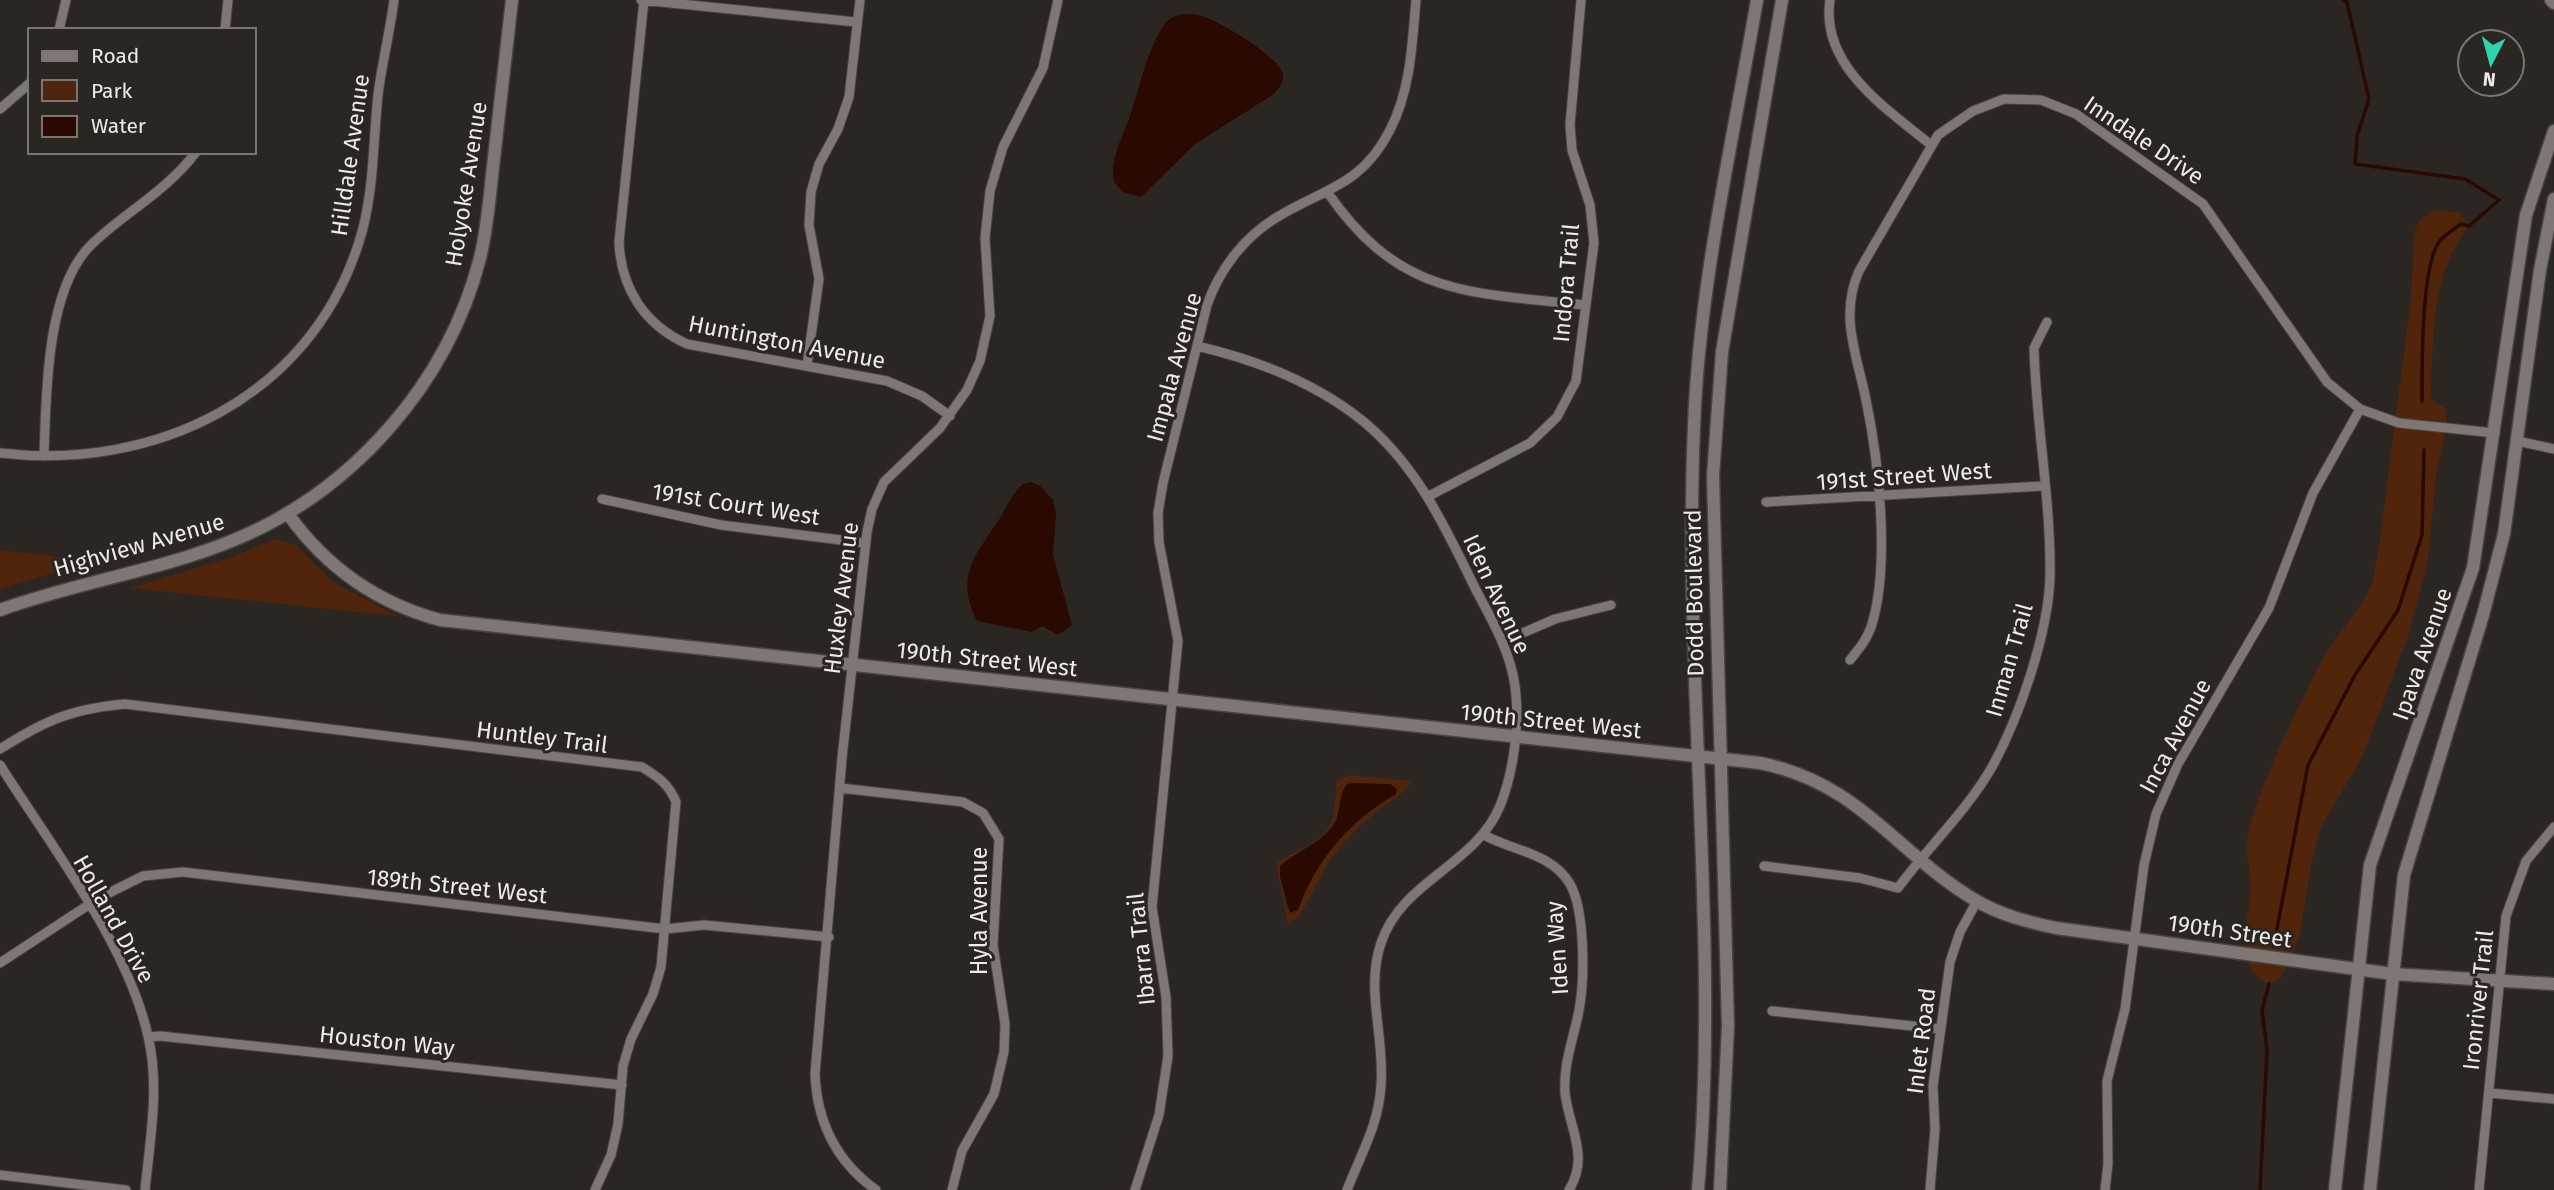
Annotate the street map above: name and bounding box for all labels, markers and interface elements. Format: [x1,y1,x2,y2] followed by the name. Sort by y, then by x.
[28,28,256,154] legend
[2456,28,2526,98] north arrow
[91,43,139,69] text: Road
[2482,67,2497,92] text: N
[325,72,375,238] street label: Hilldale Avenue
[91,78,133,104] text: Park
[2079,90,2209,190] street label: Inndale Drive
[439,99,493,269] street label: Holyoke Avenue
[91,113,146,139] text: Water
[1547,222,1585,344] street label: Indora Trail
[1141,289,1207,445] street label: Impala Avenue
[686,309,888,375] street label: Huntington Avenue
[1815,456,1993,496] street label: 191st Street West
[650,477,823,531] street label: 191st Court West
[50,507,228,583] street label: Highview Avenue
[1679,509,1709,677] street label: Dodd Boulevard
[818,520,864,676] street label: Huxley Avenue
[1457,530,1537,658] street label: Iden Avenue
[2386,584,2458,724] street label: Ipava Avenue
[1979,600,2039,720] street label: Inman Trail
[895,636,1079,682] street label: 190th Street West
[2133,674,2217,798] street label: Inca Avenue
[1459,698,1643,744] street label: 190th Street West
[475,715,610,759] street label: Huntley Trail
[965,847,993,975] street label: Hyla Avenue
[67,850,161,988] street label: Holland Drive
[366,863,549,909] street label: 189th Street West
[1121,891,1161,1007] street label: Ibarra Trail
[1540,899,1574,996] street label: Iden Way
[2166,908,2295,954] street label: 190th Street
[2457,928,2499,1072] street label: Ironriver Trail
[1901,986,1941,1096] street label: Inlet Road
[318,1020,457,1062] street label: Houston Way

